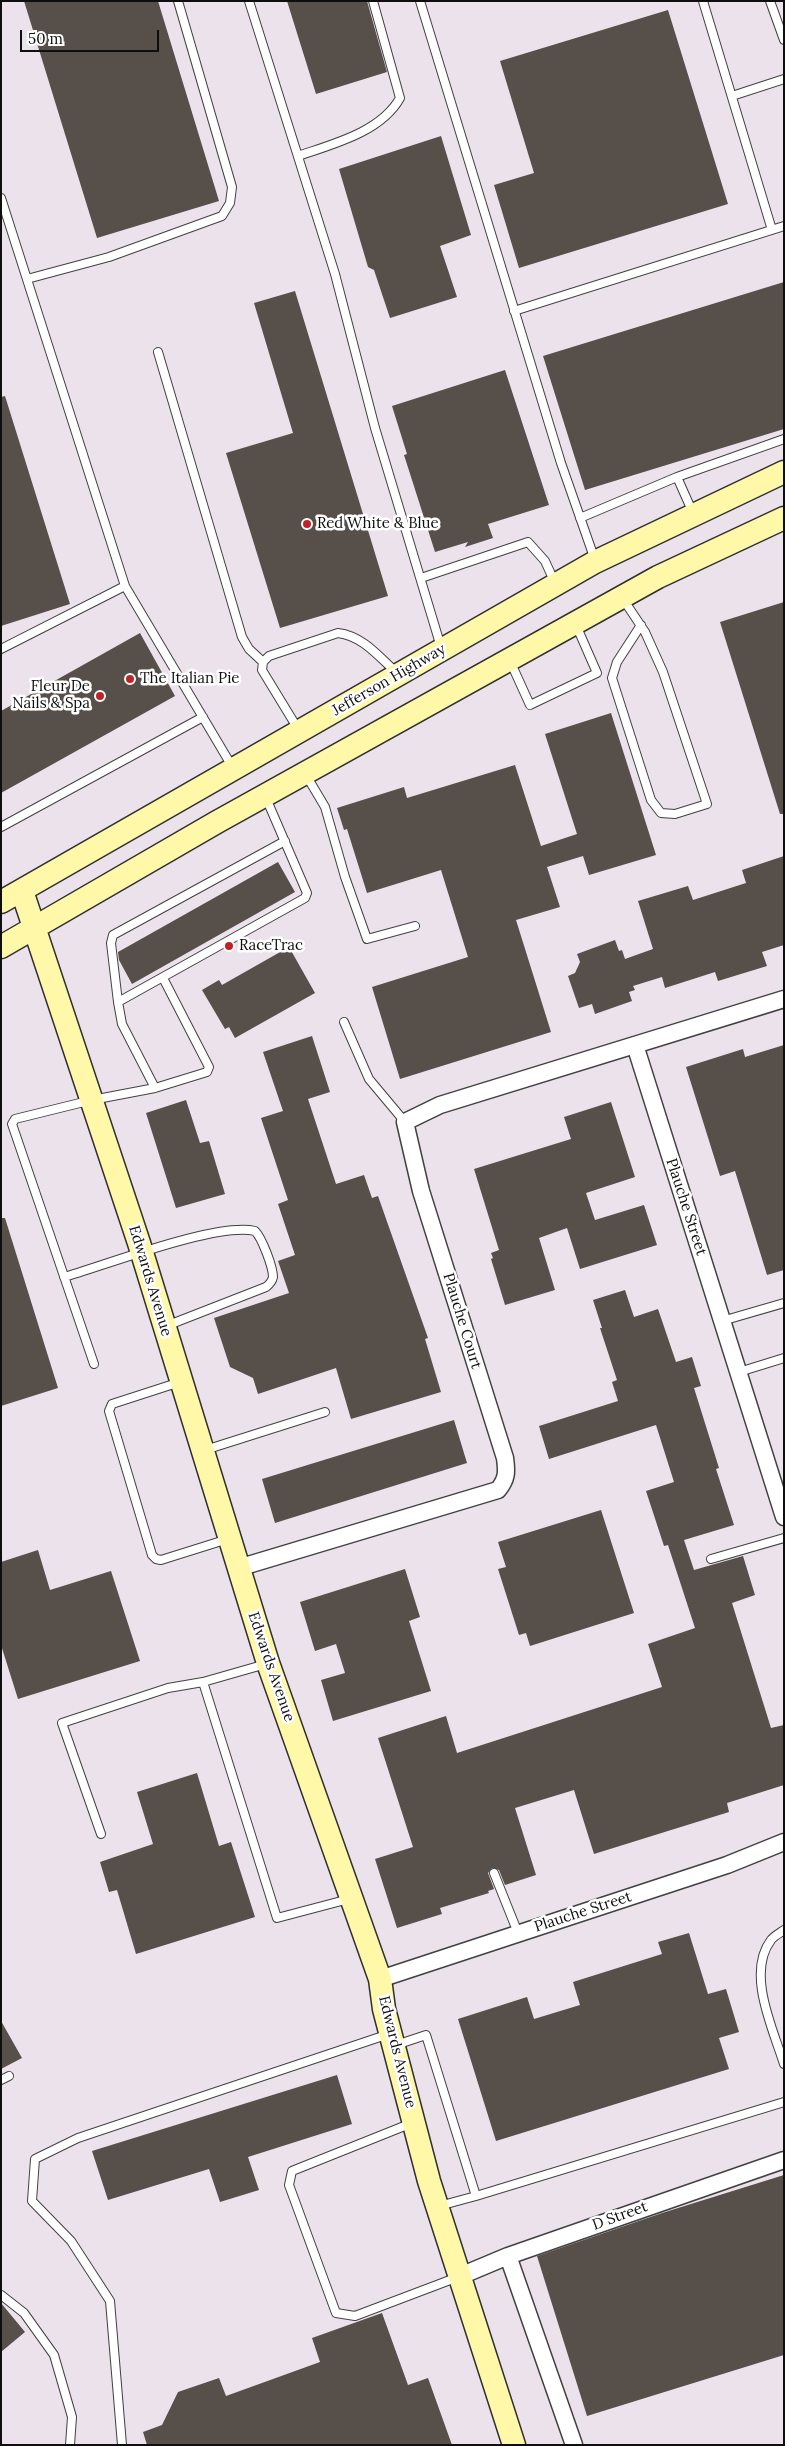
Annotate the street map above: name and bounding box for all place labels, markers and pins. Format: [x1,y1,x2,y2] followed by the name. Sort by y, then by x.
[317,515,439,533] place label: Red White & Blue
[301,518,313,530] marker: Red White & Blue
[140,670,239,688] place label: The Italian Pie
[124,673,136,685] marker: The Italian Pie
[12,678,90,713] place label: Fleur De Nails & Spa
[94,690,106,702] marker: Fleur De Nails & Spa
[239,937,303,955] place label: RaceTrac
[223,940,235,952] marker: RaceTrac

